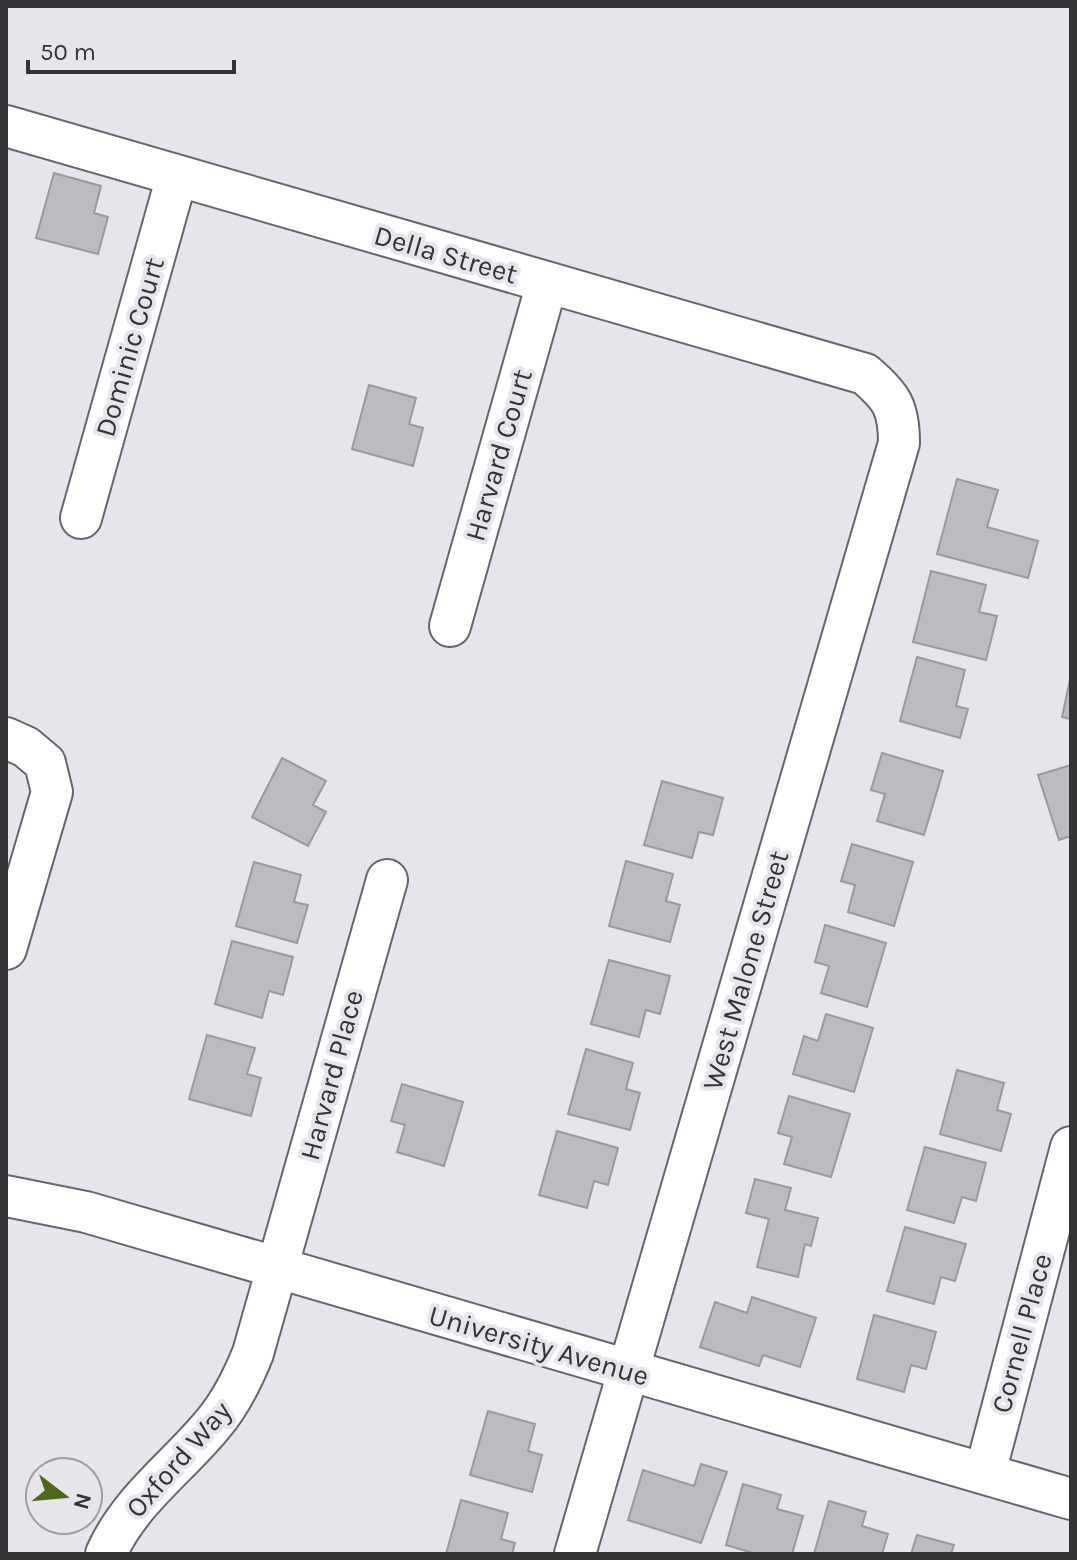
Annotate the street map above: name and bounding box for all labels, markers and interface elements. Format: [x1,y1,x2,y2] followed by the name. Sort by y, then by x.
[28,24,234,74] scale bar
[40,38,96,66] text: 50 m
[370,218,521,291] street label: Della Street
[88,254,171,440] street label: Dominic Court
[458,365,539,545] street label: Harvard Court
[696,847,795,1094] street label: West Malone Street
[293,986,370,1164] street label: Harvard Place
[984,1250,1059,1417] street label: Cornell Place
[425,1298,653,1393] street label: University Avenue
[119,1394,238,1524] street label: Oxford Way
[24,1456,104,1536] north arrow
[68,1490,97,1512] text: N

